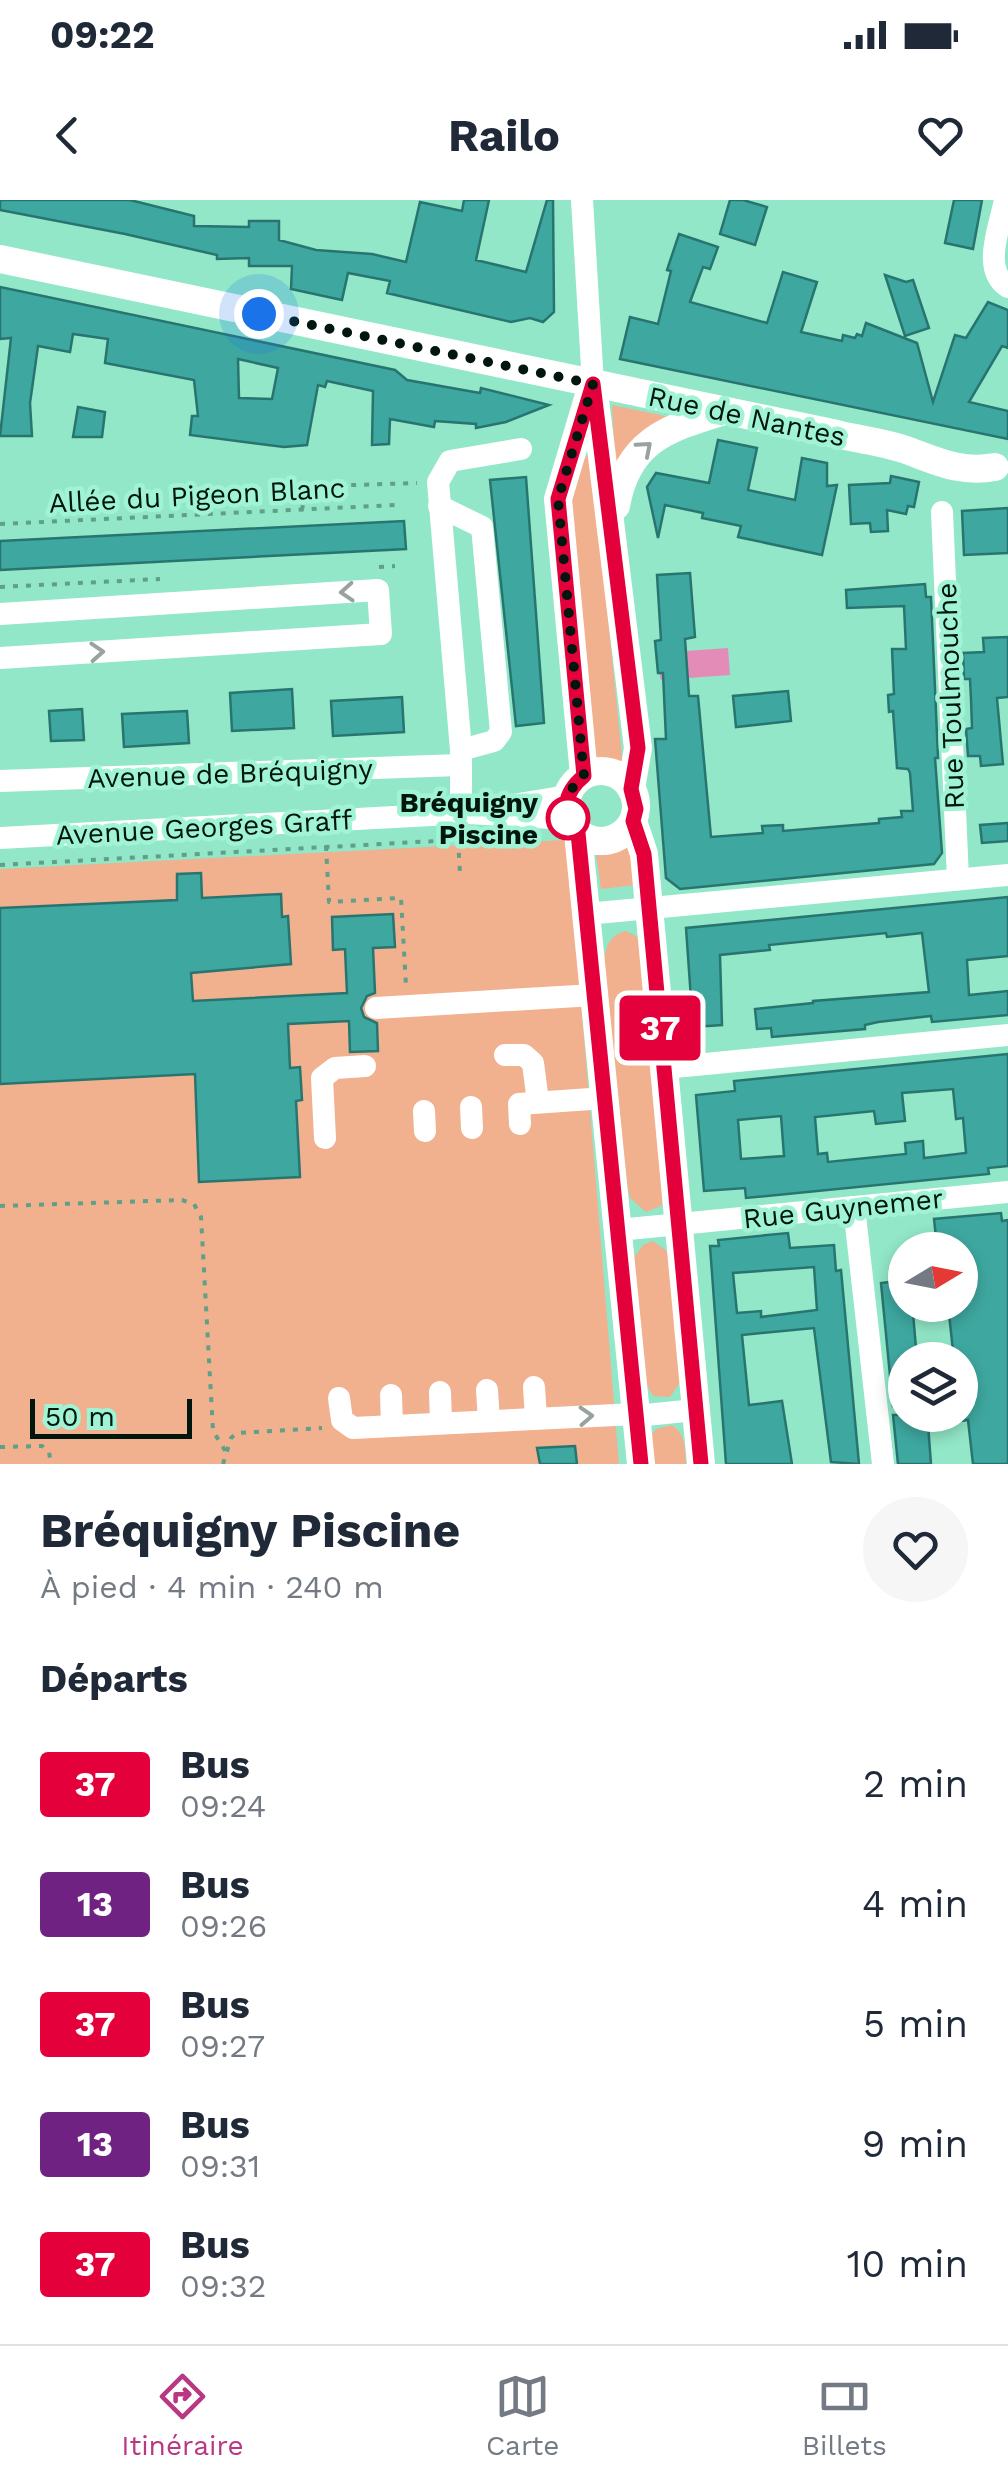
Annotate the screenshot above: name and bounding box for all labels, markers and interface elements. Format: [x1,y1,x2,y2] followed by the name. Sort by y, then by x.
[50,13,155,57] text: 09:22
[40,108,95,163] icon: back
[913,108,968,163] icon: heart
[448,109,560,162] text: Railo
[234,289,284,339] your location
[645,379,848,453] street label: Rue de Nantes
[634,441,652,459] one-way arrow
[48,471,346,520] street label: Allée du Pigeon Blanc
[339,581,355,602] one-way arrow
[930,582,971,810] street label: Rue Toulmouche
[90,642,106,663] one-way arrow
[87,752,374,795] street label: Avenue de Bréquigny
[400,786,538,851] place label: Bréquigny Piscine
[547,797,589,839] marker: Bréquigny Piscine
[55,803,353,852] street label: Avenue Georges Graff
[615,996,705,1060] line badge: 37
[639,1007,681,1049] text: 37
[741,1182,945,1235] street label: Rue Guynemer
[888,1232,978,1322] north arrow
[888,1232,978,1432] map controls
[888,1342,978,1432] button: layers
[30,1394,192,1438] scale bar
[45,1400,115,1433] text: 50 m
[579,1406,595,1427] one-way arrow
[863,1497,968,1602] button: heart
[40,1502,460,1559] text: Bréquigny Piscine
[40,1568,384,1606] text: À pied · 4 min · 240 m
[40,1657,188,1701] text: Départs
[180,1743,250,1787] text: Bus
[863,1762,968,1806] text: 2 min
[74,1763,116,1805] text: 37
[180,1787,266,1825] text: 09:24
[180,1863,250,1907] text: Bus
[862,1882,968,1926] text: 4 min
[77,1883,113,1925] text: 13
[180,1907,267,1945] text: 09:26
[180,1983,250,2027] text: Bus
[863,2002,968,2046] text: 5 min
[74,2003,116,2045] text: 37
[180,2027,265,2065] text: 09:27
[180,2103,250,2147] text: Bus
[862,2122,968,2166] text: 9 min
[77,2123,113,2165] text: 13
[180,2147,260,2185] text: 09:31
[180,2223,250,2267] text: Bus
[847,2242,968,2286] text: 10 min
[74,2243,116,2285] text: 37
[180,2267,266,2305] text: 09:32
[121,2369,244,2462] tab: Itinéraire
[486,2369,559,2462] tab: Carte
[802,2369,887,2462] tab: Billets

